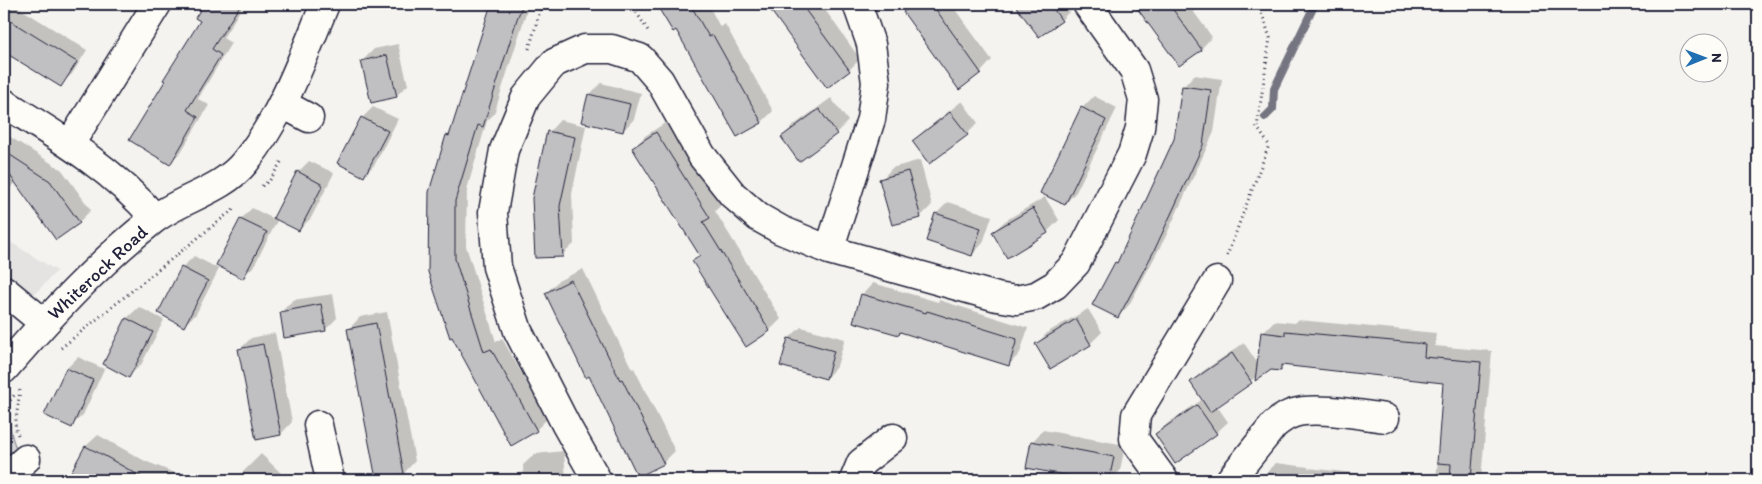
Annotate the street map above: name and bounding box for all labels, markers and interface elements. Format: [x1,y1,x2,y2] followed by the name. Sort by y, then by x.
[1680,32,1730,82] north arrow
[1708,53,1725,63] text: N
[43,220,153,325] street label: Whiterock Road

